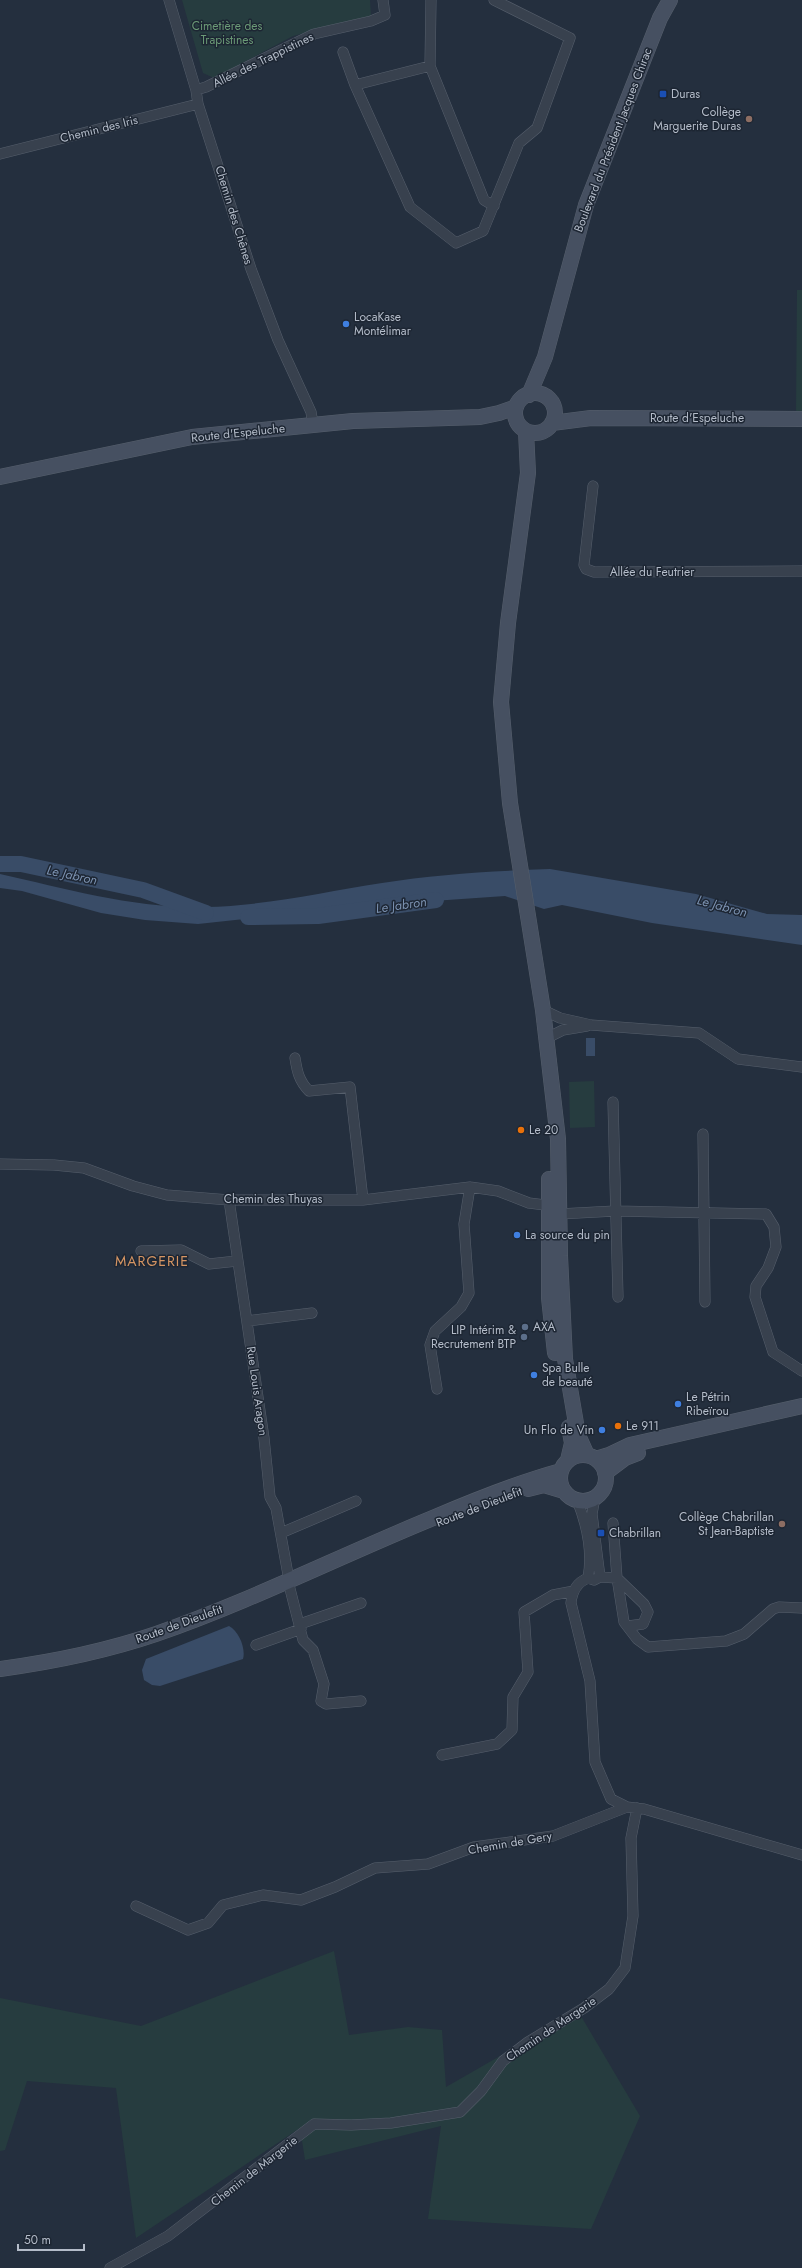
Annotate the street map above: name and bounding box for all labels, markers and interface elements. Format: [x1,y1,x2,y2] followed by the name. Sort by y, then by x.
[192,17,262,49] park label: Cimetière des Trapistines
[209,28,317,92] street label: Allée des Trappistines
[569,45,657,235] street label: Boulevard du Président Jacques Chirac
[671,85,700,103] place label: Duras
[658,89,668,99] marker: Duras
[653,103,741,135] place label: Collège Marguerite Duras
[58,111,140,147] street label: Chemin des Iris
[744,114,754,124] marker: Collège Marguerite Duras
[210,163,258,267] street label: Chemin des Chênes
[354,308,412,340] place label: LocaKase Montélimar
[341,319,351,329] marker: LocaKase Montélimar
[650,409,744,427] street label: Route d'Espeluche
[190,419,286,447] street label: Route d'Espeluche
[610,563,695,581] street label: Allée du Feutrier
[45,860,99,890] water label: Le Jabron
[695,890,750,922] water label: Le Jabron
[374,892,428,918] water label: Le Jabron
[529,1121,558,1139] place label: Le 20
[516,1125,526,1135] marker: Le 20
[224,1190,322,1208] street label: Chemin des Thuyas
[525,1226,610,1244] place label: La source du pin
[512,1230,522,1240] marker: La source du pin
[115,1251,189,1271] district label: MARGERIE
[533,1318,556,1336] place label: AXA
[431,1321,516,1353] place label: LIP Intérim & Recrutement BTP
[520,1322,530,1332] marker: AXA
[519,1332,529,1342] marker: LIP Intérim & Recrutement BTP
[242,1345,272,1437] street label: Rue Louis Aragon
[542,1359,593,1391] place label: Spa Bulle de beauté
[529,1370,539,1380] marker: Spa Bulle de beauté
[686,1388,730,1420] place label: Le Pétrin Ribeïrou
[673,1399,683,1409] marker: Le Pétrin Ribeïrou
[626,1417,659,1435] place label: Le 911
[524,1421,594,1439] place label: Un Flo de Vin
[613,1421,623,1431] marker: Le 911
[597,1425,607,1435] marker: Un Flo de Vin
[433,1482,525,1532] street label: Route de Dieulefit
[679,1508,774,1540] place label: Collège Chabrillan St Jean-Baptiste
[777,1519,787,1529] marker: Collège Chabrillan St Jean-Baptiste
[609,1524,661,1542] place label: Chabrillan
[596,1528,606,1538] marker: Chabrillan
[133,1600,225,1648] street label: Route de Dieulefit
[467,1827,554,1859] street label: Chemin de Gery
[502,1992,600,2066] street label: Chemin de Margerie
[207,2131,301,2211] street label: Chemin de Margerie
[18,2226,84,2252] scale bar
[24,2231,51,2249] text: 50 m

